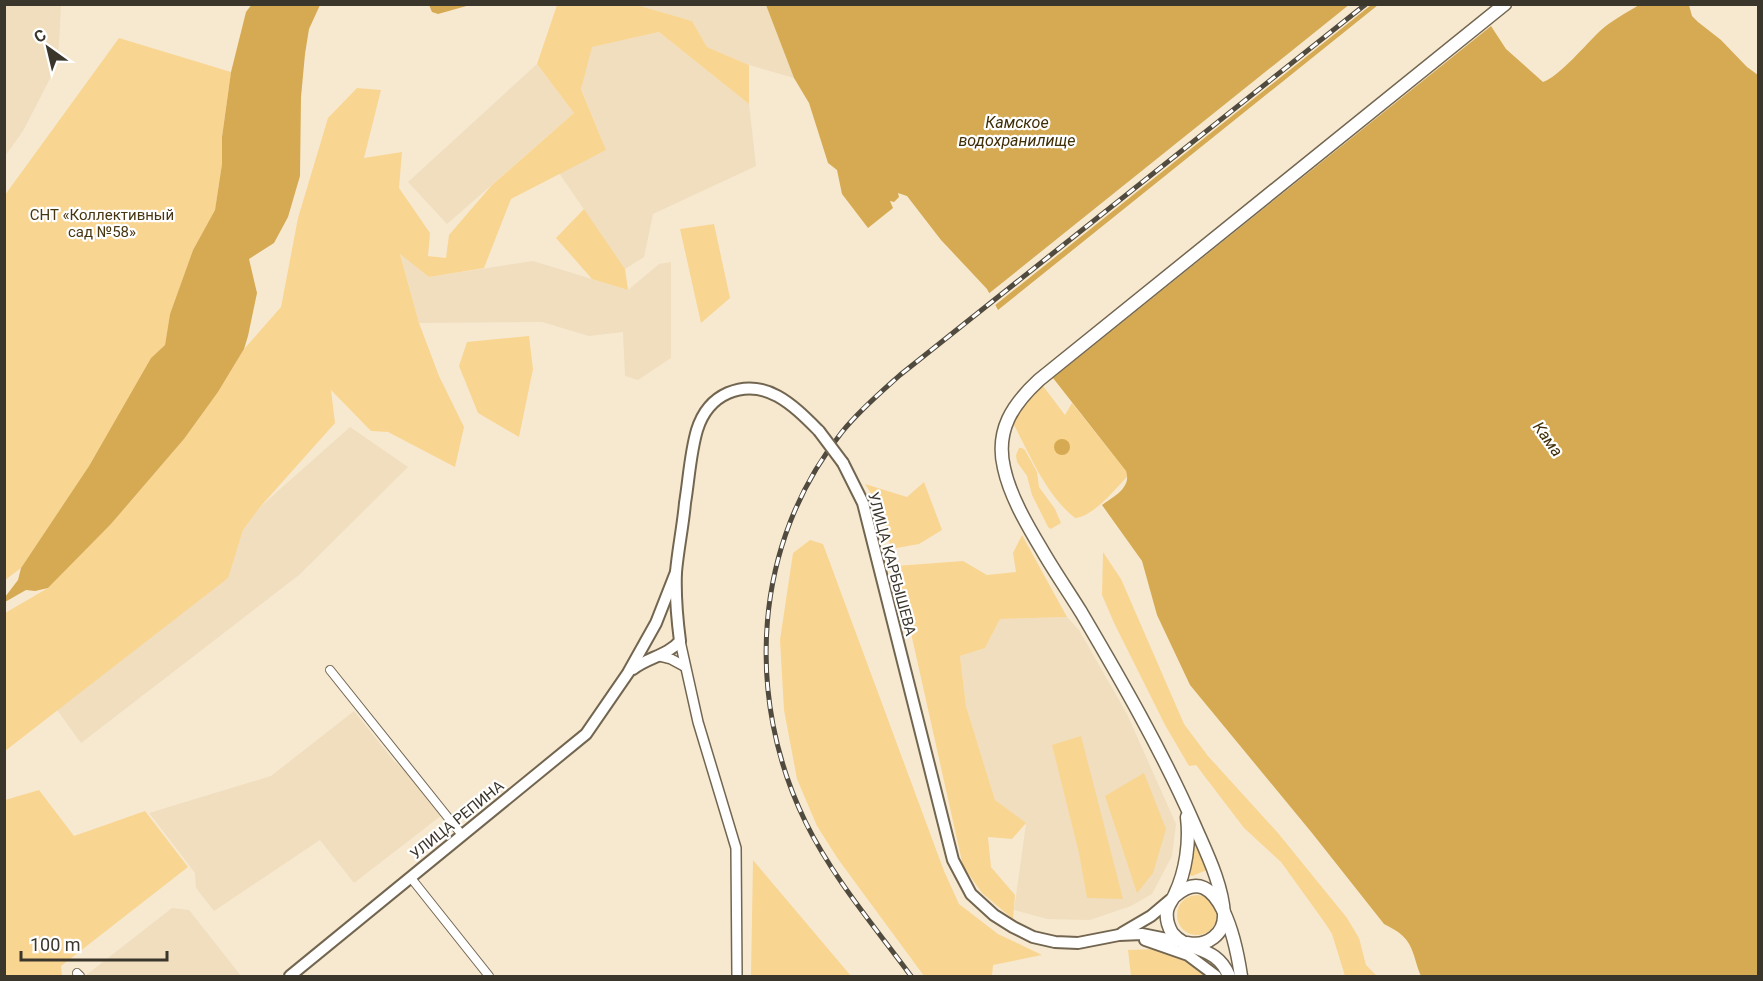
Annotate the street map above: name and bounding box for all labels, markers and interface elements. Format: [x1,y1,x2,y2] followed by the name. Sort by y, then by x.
[18,18,78,78] north arrow
[30,25,50,47] text: С
[958,113,1076,150] water label: Камское водохранилище
[30,206,174,241] park label: СНТ «Коллективный сад №58»
[1529,418,1567,460] water label: Кама
[864,490,920,638] street label: УЛИЦА КАРБЫШЕВА
[407,777,508,863] street label: УЛИЦА РЕПИНА
[21,924,166,962] scale bar
[30,934,81,955] text: 100 m

